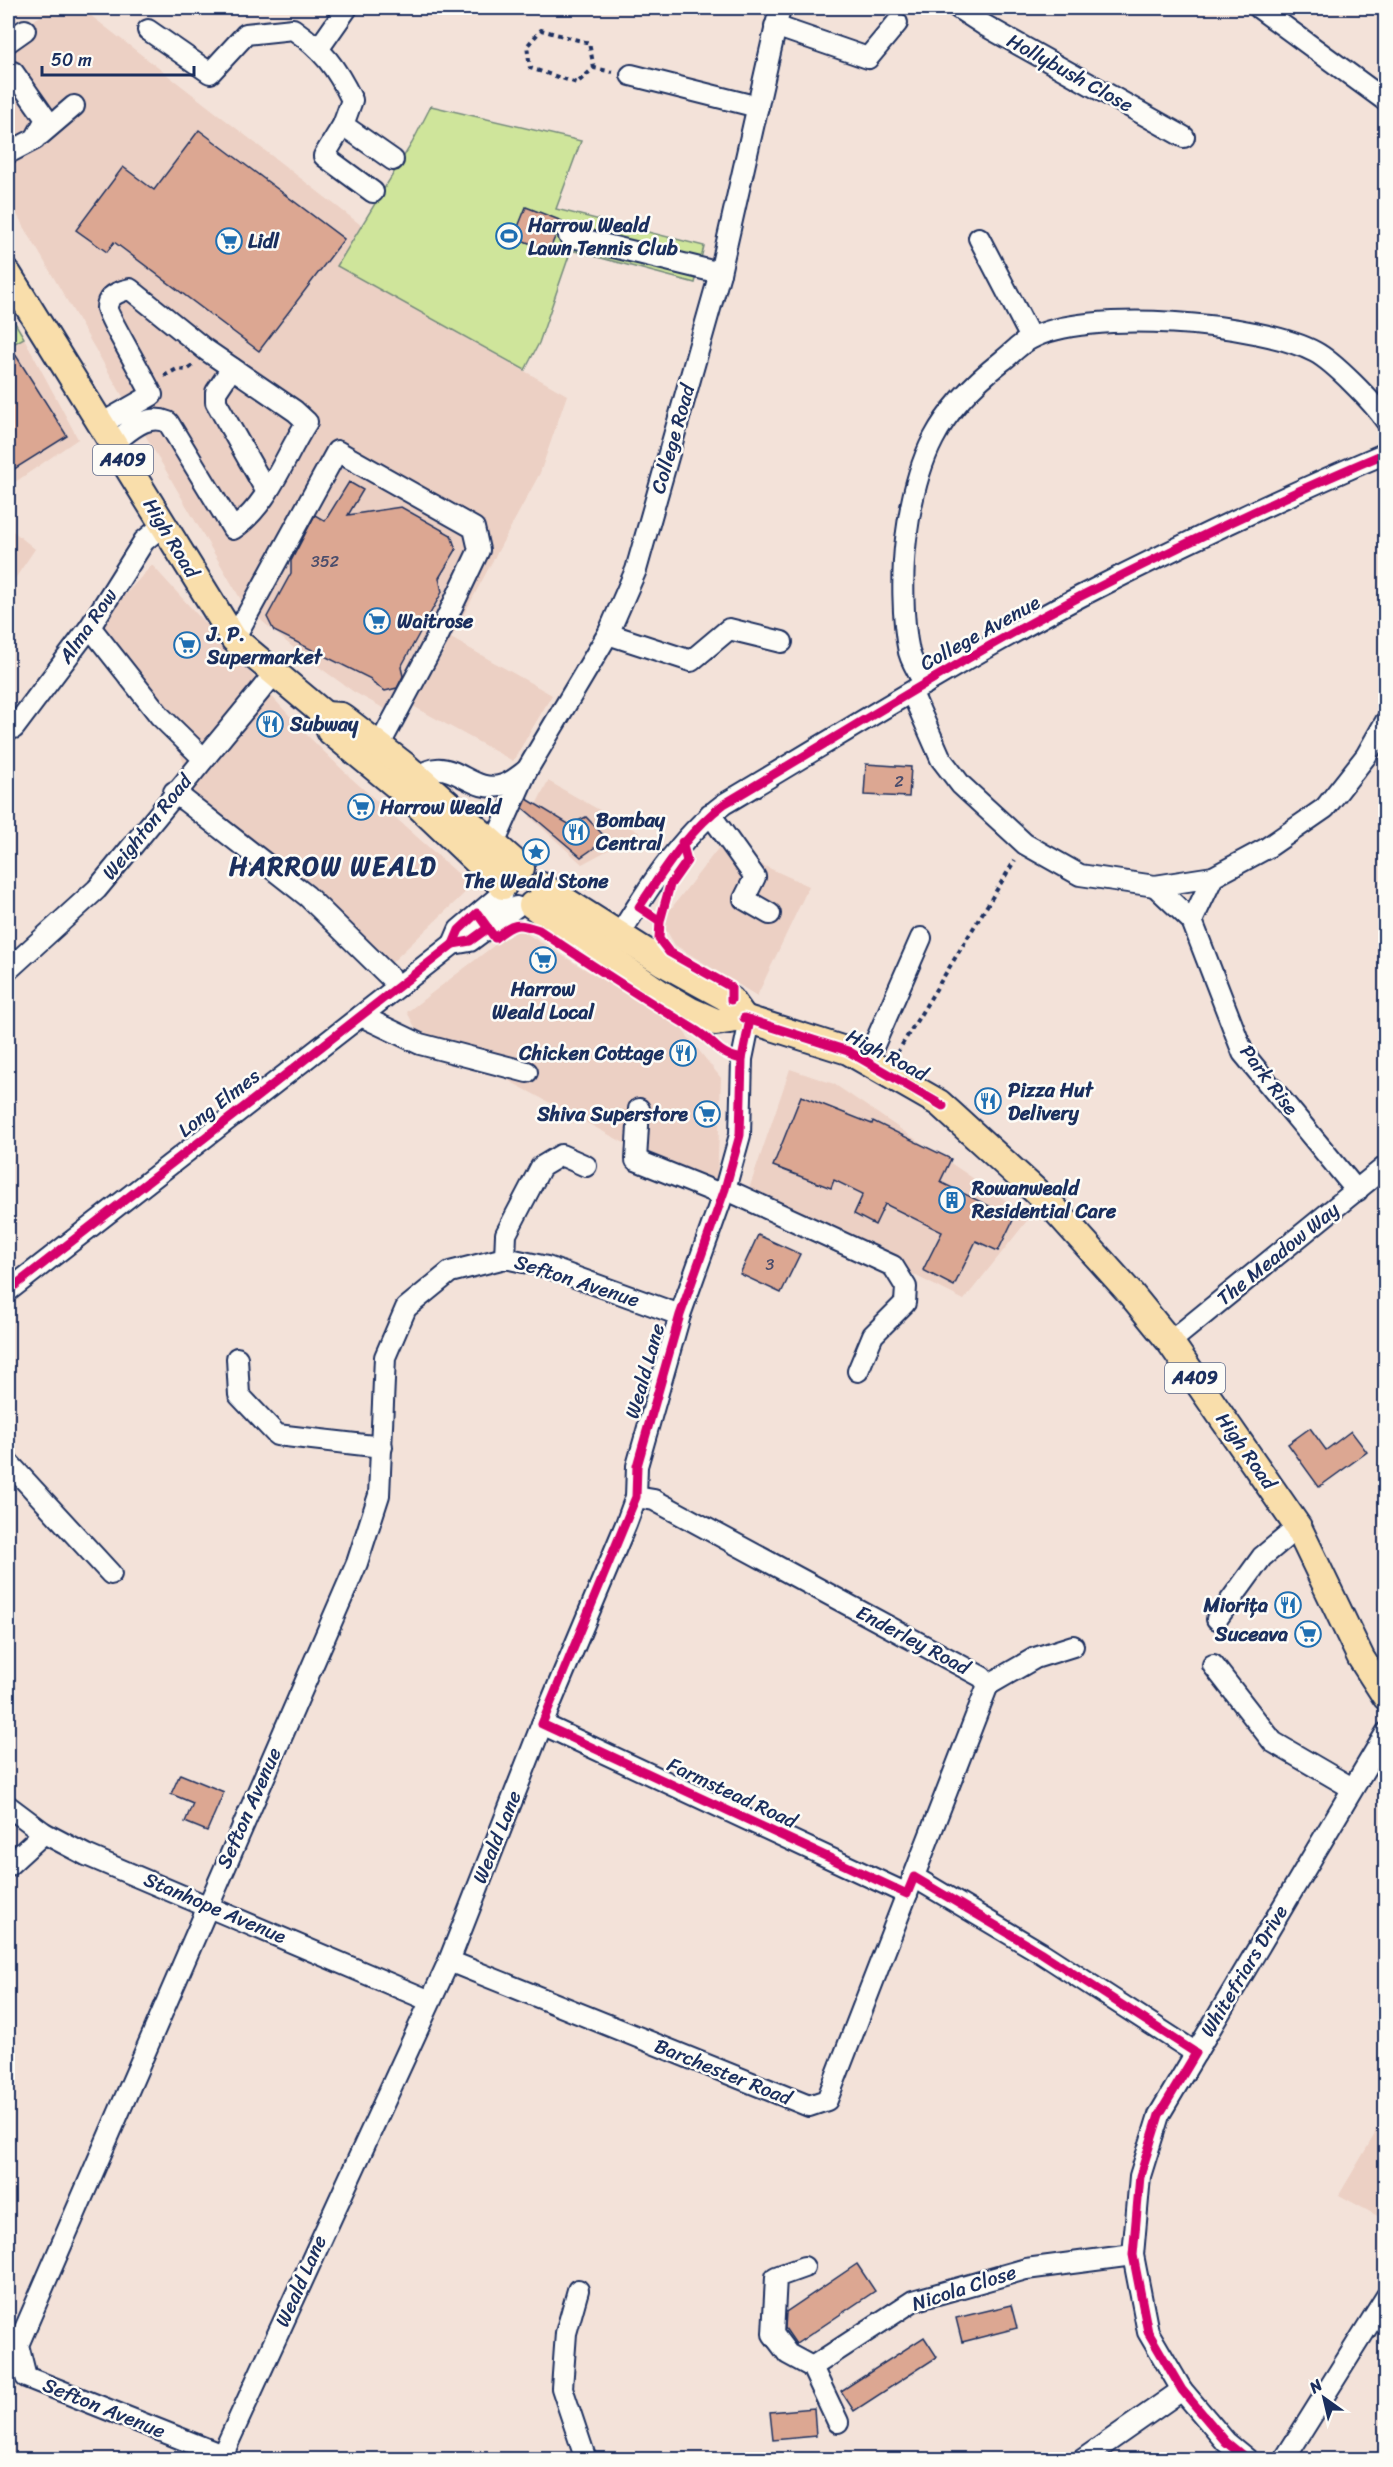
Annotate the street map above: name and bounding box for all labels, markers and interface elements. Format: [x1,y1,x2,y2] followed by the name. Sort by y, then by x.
[1000,24,1140,122] street label: Hollybush Close
[42,39,194,77] scale bar
[51,44,92,76] text: 50 m
[527,208,678,266] place label: Harrow Weald Lawn Tennis Club
[494,221,524,251] sports icon: Harrow Weald Lawn Tennis Club
[248,224,280,259] place label: Lidl
[214,226,244,256] supermarket icon: Lidl
[641,379,706,498] street label: College Road
[93,445,153,475] road number: A409
[133,491,210,586] street label: High Road
[311,547,339,576] house number: 352
[49,581,127,672] street label: Alma Row
[913,585,1047,681] street label: College Avenue
[397,604,474,639] place label: Waitrose
[362,606,392,636] supermarket icon: Waitrose
[206,617,324,675] place label: J. P. Supermarket
[172,630,202,660] supermarket icon: J. P. Supermarket
[289,707,359,742] place label: Subway
[255,709,285,739] restaurant icon: Subway
[93,765,202,888] street label: Weighton Road
[894,767,904,796] house number: 2
[379,790,503,825] place label: Harrow Weald
[346,792,376,822] supermarket icon: Harrow Weald
[595,803,666,861] place label: Bombay Central
[561,817,591,847] restaurant icon: Bombay Central
[521,837,551,867] place icon: The Weald Stone
[229,843,437,889] district label: HARROW WEALD
[463,864,609,899] place label: The Weald Stone
[528,945,558,975] supermarket icon: Harrow Weald Local
[492,972,595,1030] place label: Harrow Weald Local
[840,1019,936,1092] street label: High Road
[518,1036,665,1071] place label: Chicken Cottage
[1230,1037,1308,1123] street label: Park Rise
[668,1038,698,1068] restaurant icon: Chicken Cottage
[170,1059,269,1147] street label: Long Elmes
[1008,1073,1095,1131] place label: Pizza Hut Delivery
[973,1086,1003,1116] restaurant icon: Pizza Hut Delivery
[536,1097,688,1132] place label: Shiva Superstore
[692,1099,722,1129] supermarket icon: Shiva Superstore
[971,1171,1117,1229] place label: Rowanweald Residential Care
[937,1185,967,1215] building icon: Rowanweald Residential Care
[1209,1193,1348,1315] street label: The Meadow Way
[510,1244,644,1318] street label: Sefton Avenue
[766,1250,775,1279] house number: 3
[615,1319,675,1423] street label: Weald Lane
[1165,1363,1225,1393] road number: A409
[1206,1405,1287,1498] street label: High Road
[1203,1588,1268,1623] place label: Miorița
[1273,1590,1303,1620] restaurant icon: Miorița
[850,1595,978,1685] street label: Enderley Road
[1214,1617,1288,1652] place label: Suceava
[1293,1619,1323,1649] supermarket icon: Suceava
[207,1742,291,1874] street label: Sefton Avenue
[661,1747,804,1839] street label: Farmstead Road
[462,1785,532,1889] street label: Weald Lane
[138,1862,292,1954] street label: Stanhope Avenue
[1191,1898,1298,2044] street label: Whitefriars Drive
[649,2029,798,2116] street label: Barchester Road
[265,2229,337,2333] street label: Weald Lane
[907,2255,1021,2321] street label: Nicola Close
[37,2367,171,2449] street label: Sefton Avenue
[1294,2368,1354,2428] north arrow
[1302,2370,1329,2402] text: N

